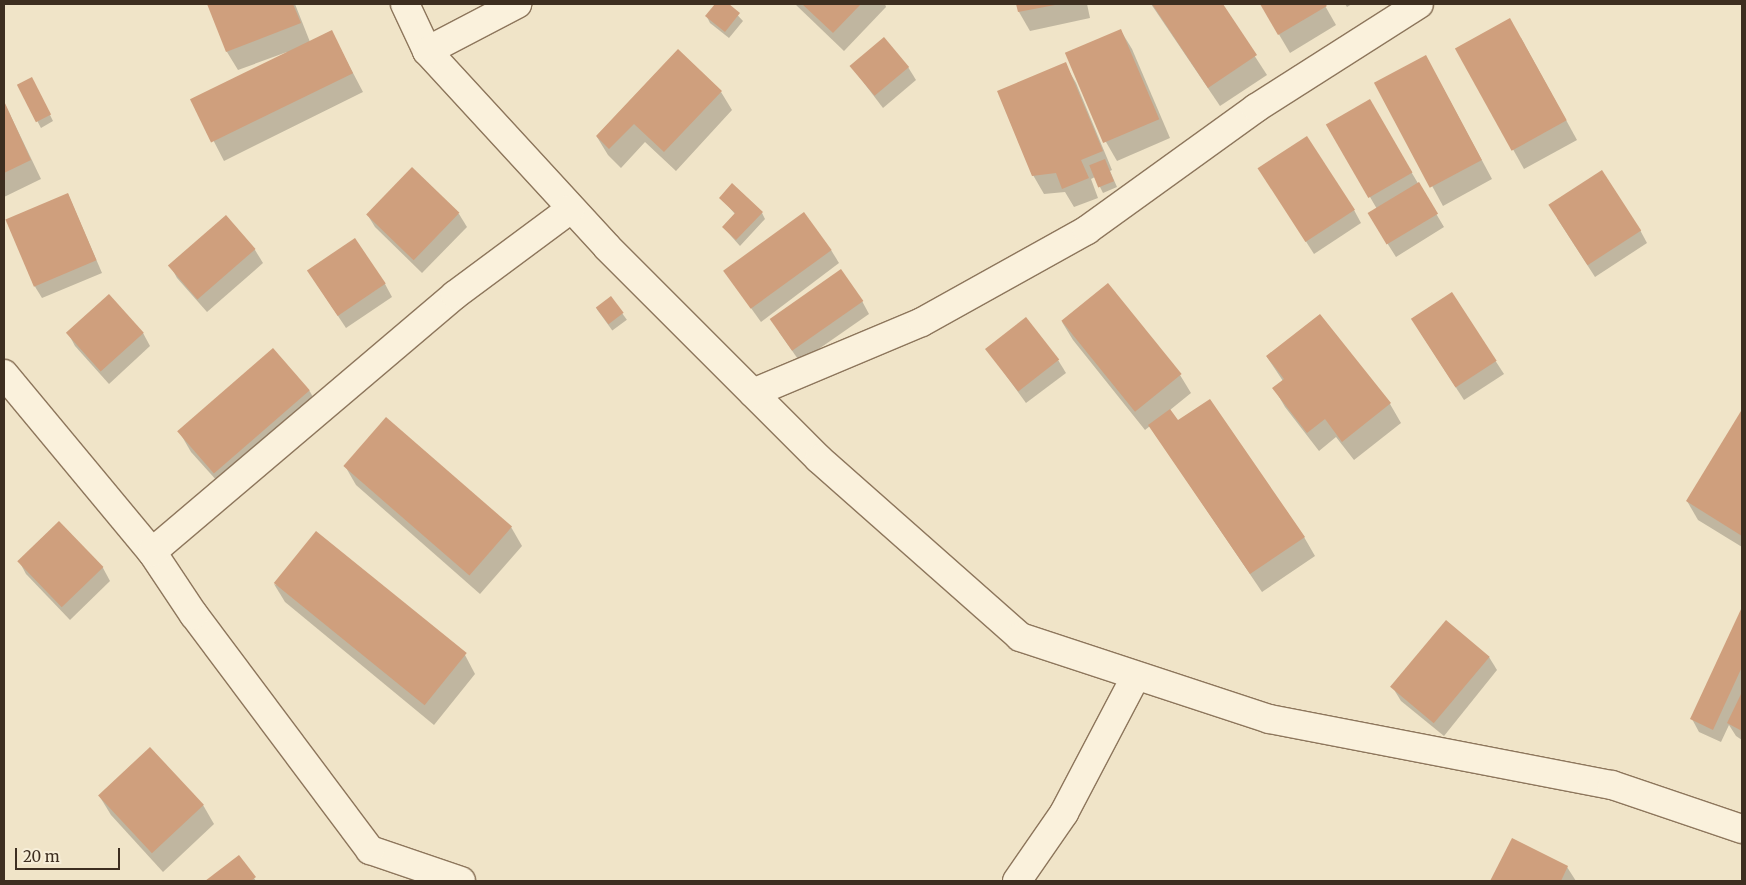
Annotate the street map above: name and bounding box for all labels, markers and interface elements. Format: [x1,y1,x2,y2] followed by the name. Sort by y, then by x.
[18,838,122,870] scale bar
[23,847,60,866] text: 20 m

